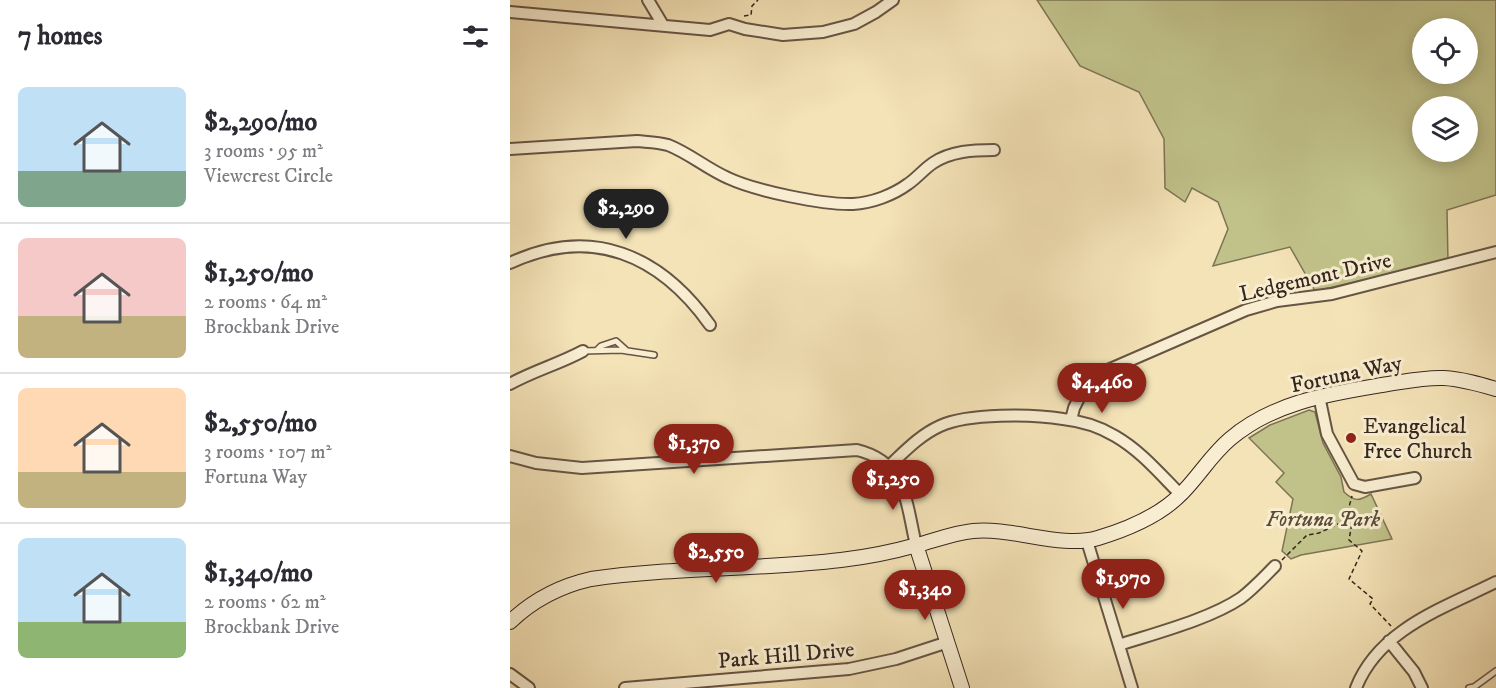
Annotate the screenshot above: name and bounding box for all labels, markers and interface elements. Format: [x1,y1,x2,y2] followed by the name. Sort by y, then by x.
[1412,18,1478,162] map controls
[1412,18,1478,84] button: locate
[18,20,102,53] text: 7 homes
[459,20,492,53] icon: filters
[1412,96,1478,162] button: layers
[204,106,317,139] text: $2,290/mo
[66,111,138,183] icon: home
[204,139,323,164] text: 3 rooms · 95 m²
[204,164,333,189] text: Viewcrest Circle
[577,189,675,240] pin: $2,290
[598,196,654,221] text: $2,290
[1237,247,1394,308] street label: Ledgemont Drive
[204,257,313,290] text: $1,250/mo
[66,262,138,334] icon: home
[204,290,327,315] text: 2 rooms · 64 m²
[204,315,339,340] text: Brockbank Drive
[1288,349,1405,399] street label: Fortuna Way
[1053,363,1151,414] pin: $4,460
[1071,370,1133,395] text: $4,460
[204,407,317,440] text: $2,550/mo
[66,412,138,484] icon: home
[1363,413,1473,465] place label: Evangelical Free Church
[645,424,743,475] pin: $1,370
[668,431,720,456] text: $1,370
[1344,431,1358,445] marker: Evangelical Free Church
[204,440,332,465] text: 3 rooms · 107 m²
[844,460,942,511] pin: $1,250
[204,465,307,490] text: Fortuna Way
[866,467,920,492] text: $1,250
[1266,506,1381,533] park label: Fortuna Park
[667,533,765,584] pin: $2,550
[688,540,744,565] text: $2,550
[204,557,313,590] text: $1,340/mo
[1074,559,1172,610] pin: $1,970
[66,562,138,634] icon: home
[1096,566,1150,591] text: $1,970
[876,570,974,621] pin: $1,340
[898,577,952,602] text: $1,340
[204,590,326,615] text: 2 rooms · 62 m²
[204,615,339,640] text: Brockbank Drive
[717,636,855,675] street label: Park Hill Drive

